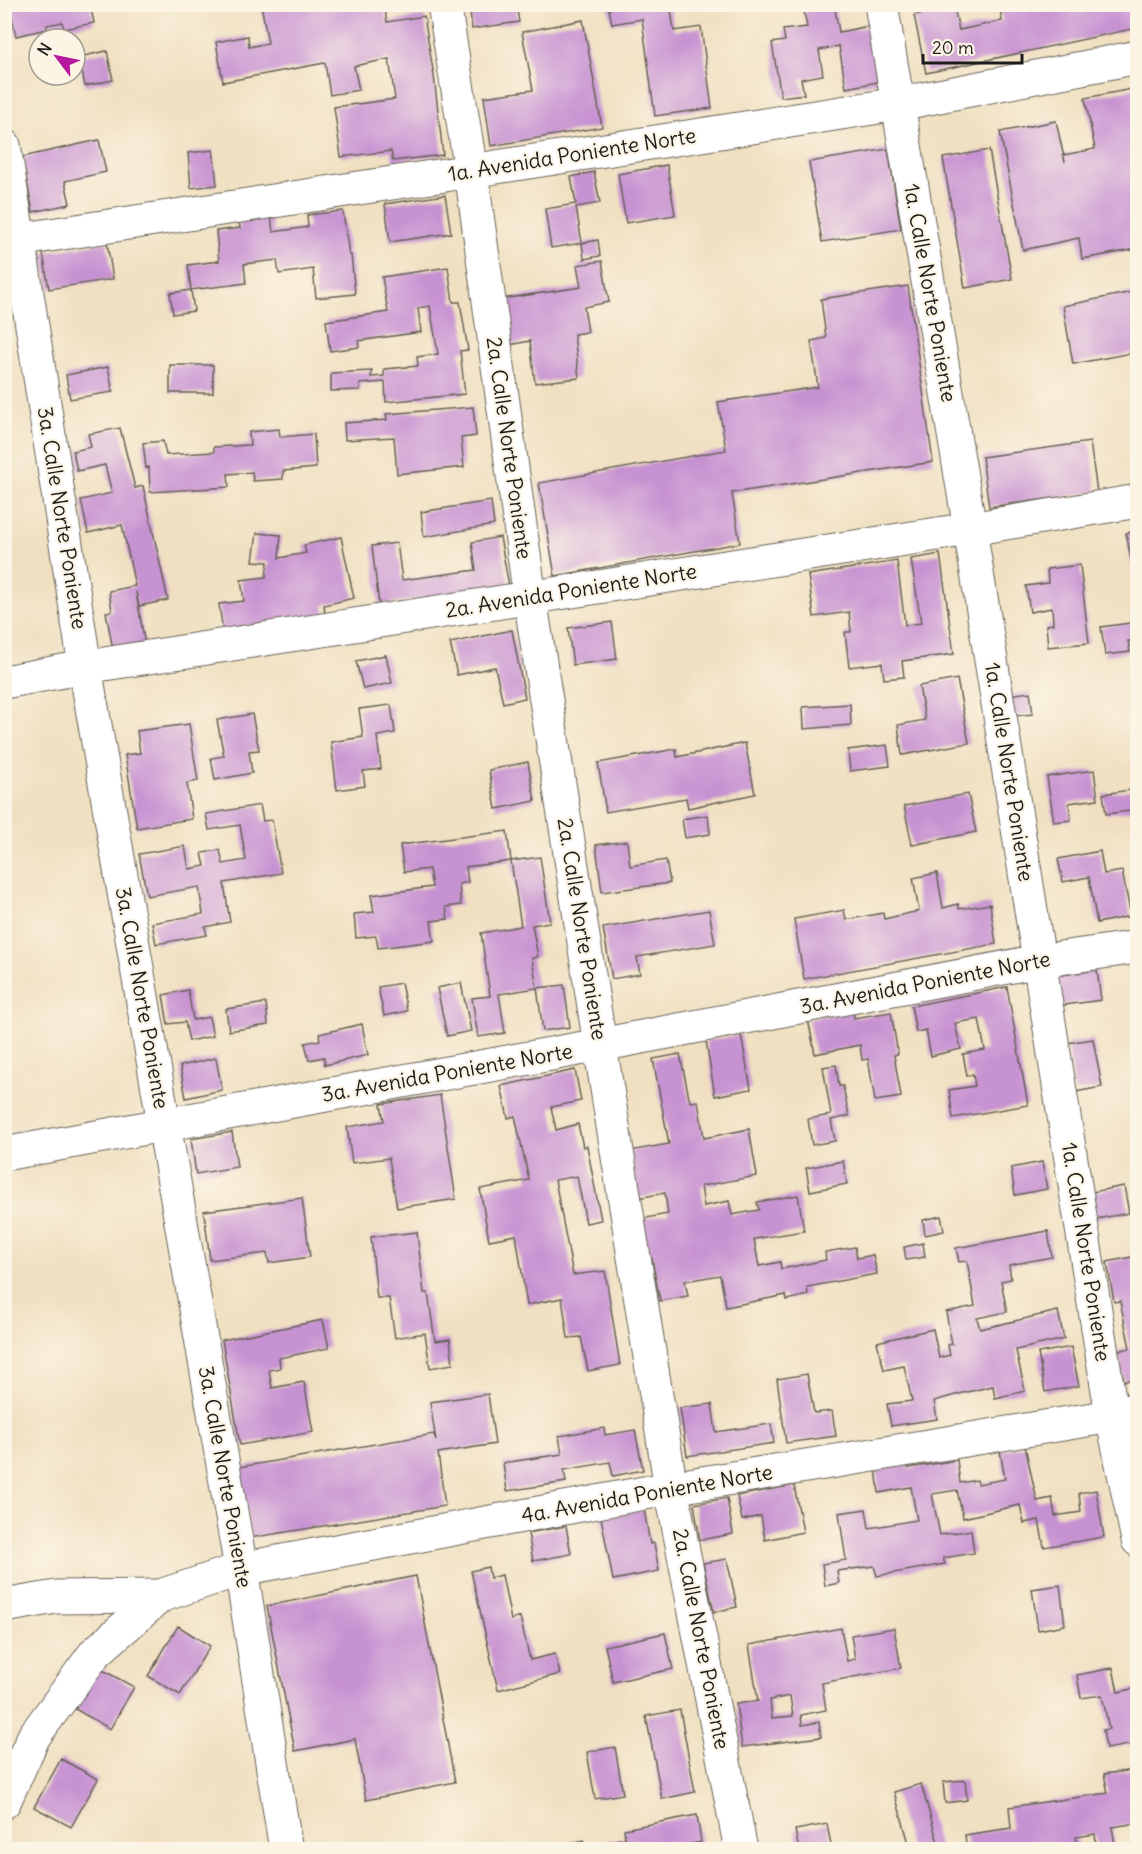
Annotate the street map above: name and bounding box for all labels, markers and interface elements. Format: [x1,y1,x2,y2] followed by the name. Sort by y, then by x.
[27,27,87,87] north arrow
[923,27,1022,65] scale bar
[932,36,974,59] text: 20 m
[33,39,56,59] text: N
[446,122,698,187] street label: 1a. Avenida Poniente Norte
[898,182,963,404] street label: 1a. Calle Norte Poniente
[481,335,538,561] street label: 2a. Calle Norte Poniente
[32,405,93,631] street label: 3a. Calle Norte Poniente
[443,557,699,624] street label: 2a. Avenida Poniente Norte
[979,661,1040,883] street label: 1a. Calle Norte Poniente
[552,816,613,1042] street label: 2a. Calle Norte Poniente
[110,885,175,1111] street label: 3a. Calle Norte Poniente
[797,945,1052,1020] street label: 3a. Avenida Poniente Norte
[319,1037,575,1108] street label: 3a. Avenida Poniente Norte
[1056,1141,1117,1363] street label: 1a. Calle Norte Poniente
[193,1364,258,1590] street label: 3a. Calle Norte Poniente
[519,1458,775,1529] street label: 4a. Avenida Poniente Norte
[667,1526,736,1752] street label: 2a. Calle Norte Poniente

